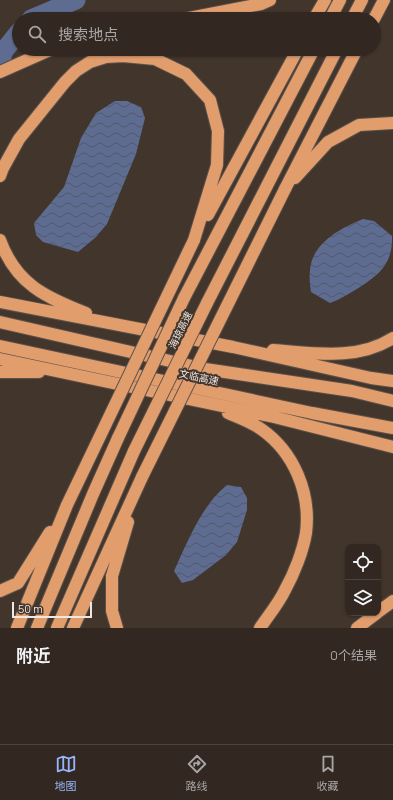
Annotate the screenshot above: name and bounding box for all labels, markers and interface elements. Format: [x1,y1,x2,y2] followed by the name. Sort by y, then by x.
[12,12,381,56] search box
[26,23,48,45] icon: search
[58,24,118,45] text: 搜索地点
[165,309,195,351] street label: 海琼高速
[178,366,220,388] street label: 文临高速
[345,544,381,616] map controls
[345,544,381,580] button: locate
[345,580,381,616] button: layers
[12,600,92,619] scale bar
[18,601,43,616] text: 50 m
[16,644,50,667] text: 附近
[330,646,377,664] text: 0个结果
[55,753,77,793] tab: 地图
[186,753,208,793] tab: 路线
[317,753,339,793] tab: 收藏

